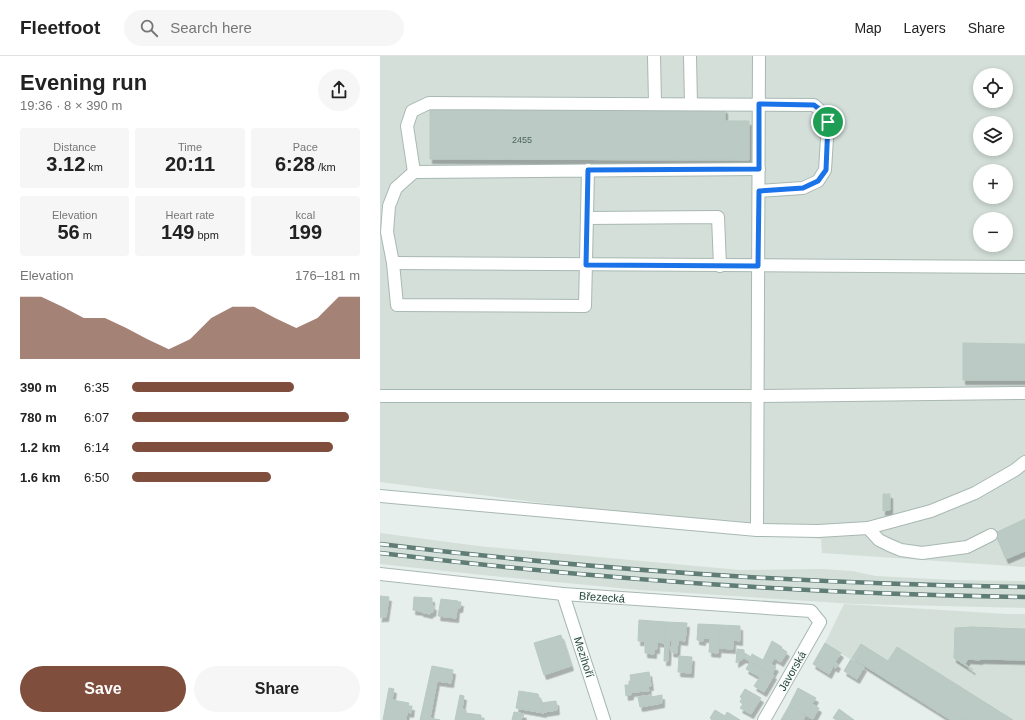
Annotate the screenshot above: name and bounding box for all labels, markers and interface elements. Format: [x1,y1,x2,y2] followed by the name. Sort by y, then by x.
[124,10,404,46] search box
[20,17,100,38] text: Fleetfoot
[138,17,160,39] icon: search
[170,19,252,36] text: Search here
[854,20,882,36] text: Map
[904,20,946,36] text: Layers
[968,20,1005,36] text: Share
[973,68,1013,252] map controls
[973,68,1013,108] button: locate
[318,69,360,111] button: share
[20,70,147,95] text: Evening run
[20,98,122,113] text: 19:36 · 8 × 390 m
[811,105,845,139] pin
[817,111,839,133] icon: arrive
[973,116,1013,156] button: layers
[512,135,532,145] house number: 2455
[53,141,96,153] text: Distance
[178,141,202,153] text: Time
[293,141,318,153] text: Pace
[46,153,85,175] text: 3.12
[165,153,215,175] text: 20:11
[275,153,315,175] text: 6:28
[85,161,103,173] text: km
[315,161,336,173] text: /km
[973,164,1013,204] button: +
[52,209,97,221] text: Elevation
[166,209,214,221] text: Heart rate
[296,209,315,221] text: kcal
[973,212,1013,252] button: −
[57,221,80,243] text: 56
[161,221,194,243] text: 149
[289,221,322,243] text: 199
[80,229,92,241] text: m
[194,229,219,241] text: bpm
[20,268,73,283] text: Elevation
[295,268,360,283] text: 176–181 m
[20,380,57,395] text: 390 m
[84,380,109,395] text: 6:35
[20,410,57,425] text: 780 m
[84,410,109,425] text: 6:07
[20,440,60,455] text: 1.2 km
[84,440,109,455] text: 6:14
[20,470,60,485] text: 1.6 km
[84,470,109,485] text: 6:50
[579,589,626,605] street label: Březecká
[572,635,596,679] street label: Mezihoří
[776,648,809,693] street label: Javorská
[20,666,186,712] button: Save
[194,666,360,712] button: Share

